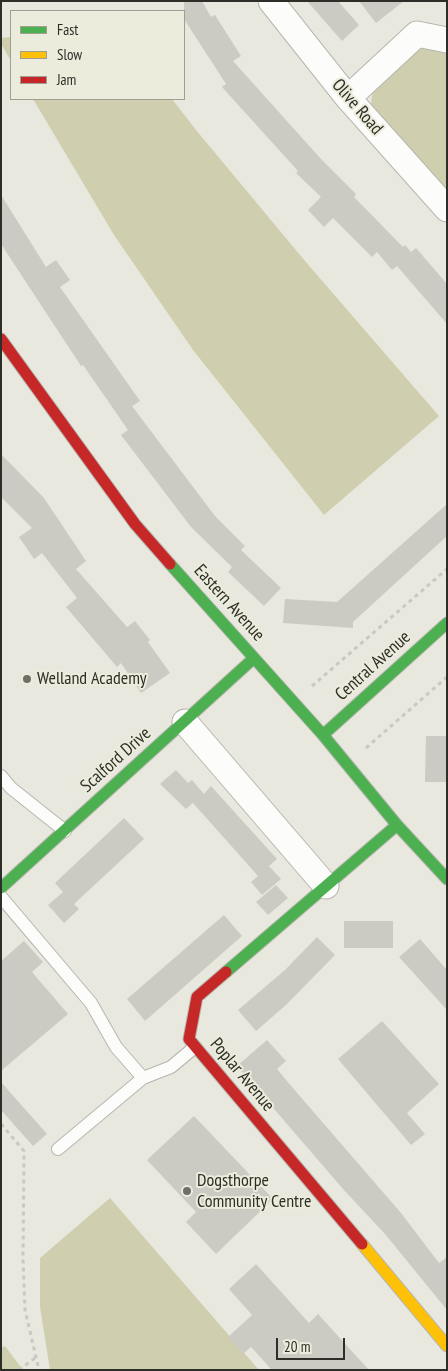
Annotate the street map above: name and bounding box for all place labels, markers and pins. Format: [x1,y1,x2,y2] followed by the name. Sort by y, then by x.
[37,668,147,690] place label: Welland Academy
[21,673,33,685] marker: Welland Academy
[197,1170,311,1212] place label: Dogsthorpe Community Centre
[181,1185,193,1197] marker: Dogsthorpe Community Centre

